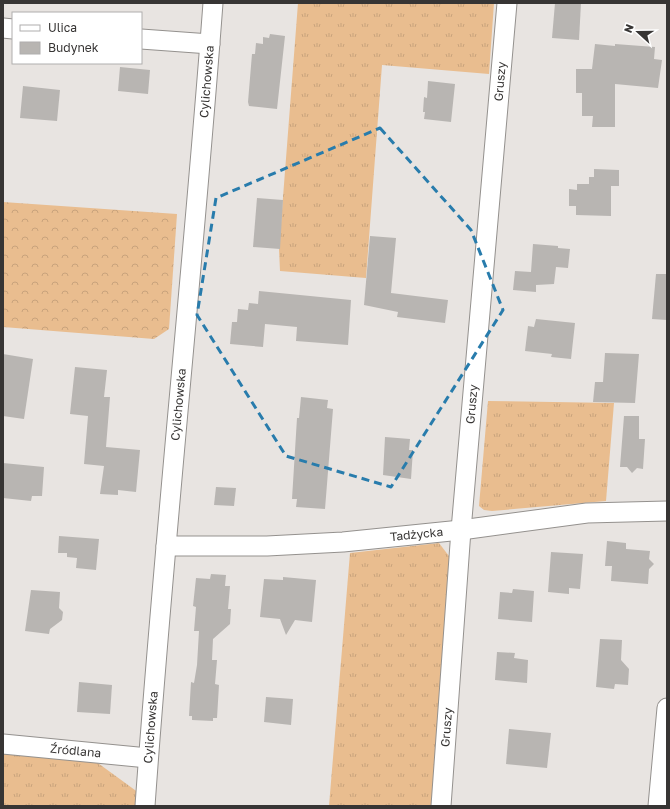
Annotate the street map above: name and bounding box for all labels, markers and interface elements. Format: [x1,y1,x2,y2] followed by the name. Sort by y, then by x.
[12,12,142,64] legend
[618,12,658,52] north arrow
[48,20,77,35] text: Ulica
[621,22,636,34] text: N
[48,40,99,55] text: Budynek
[196,45,217,118] street label: Cylichowska
[490,61,509,102] street label: Gruszy
[167,368,189,441] street label: Cylichowska
[462,383,481,425] street label: Gruszy
[389,524,444,544] street label: Tadżycka
[140,690,161,764] street label: Cylichowska
[437,707,455,748] street label: Gruszy
[50,741,102,760] street label: Źródlana

